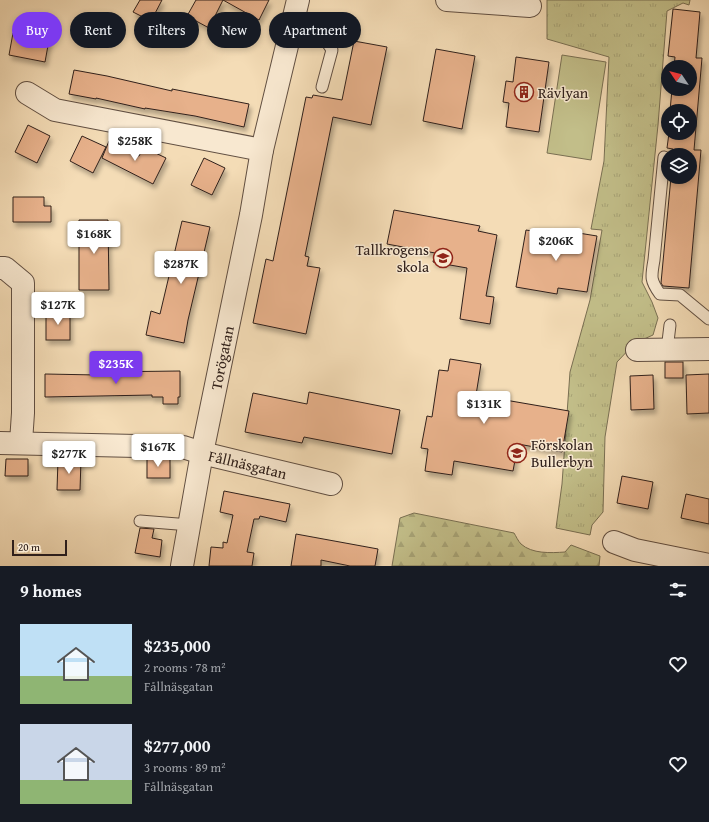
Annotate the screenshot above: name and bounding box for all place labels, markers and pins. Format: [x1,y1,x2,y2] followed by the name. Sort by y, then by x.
[513,81,535,103] building icon: Rävlyan
[538,82,589,103] place label: Rävlyan
[107,128,163,162] pin: $258K
[66,221,122,255] pin: $168K
[528,228,584,262] pin: $206K
[356,239,429,277] place label: Tallkrogens skola
[432,247,454,269] school or university icon: Tallkrogens skola
[153,251,209,285] pin: $287K
[30,292,86,326] pin: $127K
[88,351,144,385] pin: $235K
[456,391,512,425] pin: $131K
[130,434,186,468] pin: $167K
[531,434,593,472] place label: Förskolan Bullerbyn
[41,441,97,475] pin: $277K
[506,442,528,464] school or university icon: Förskolan Bullerbyn

